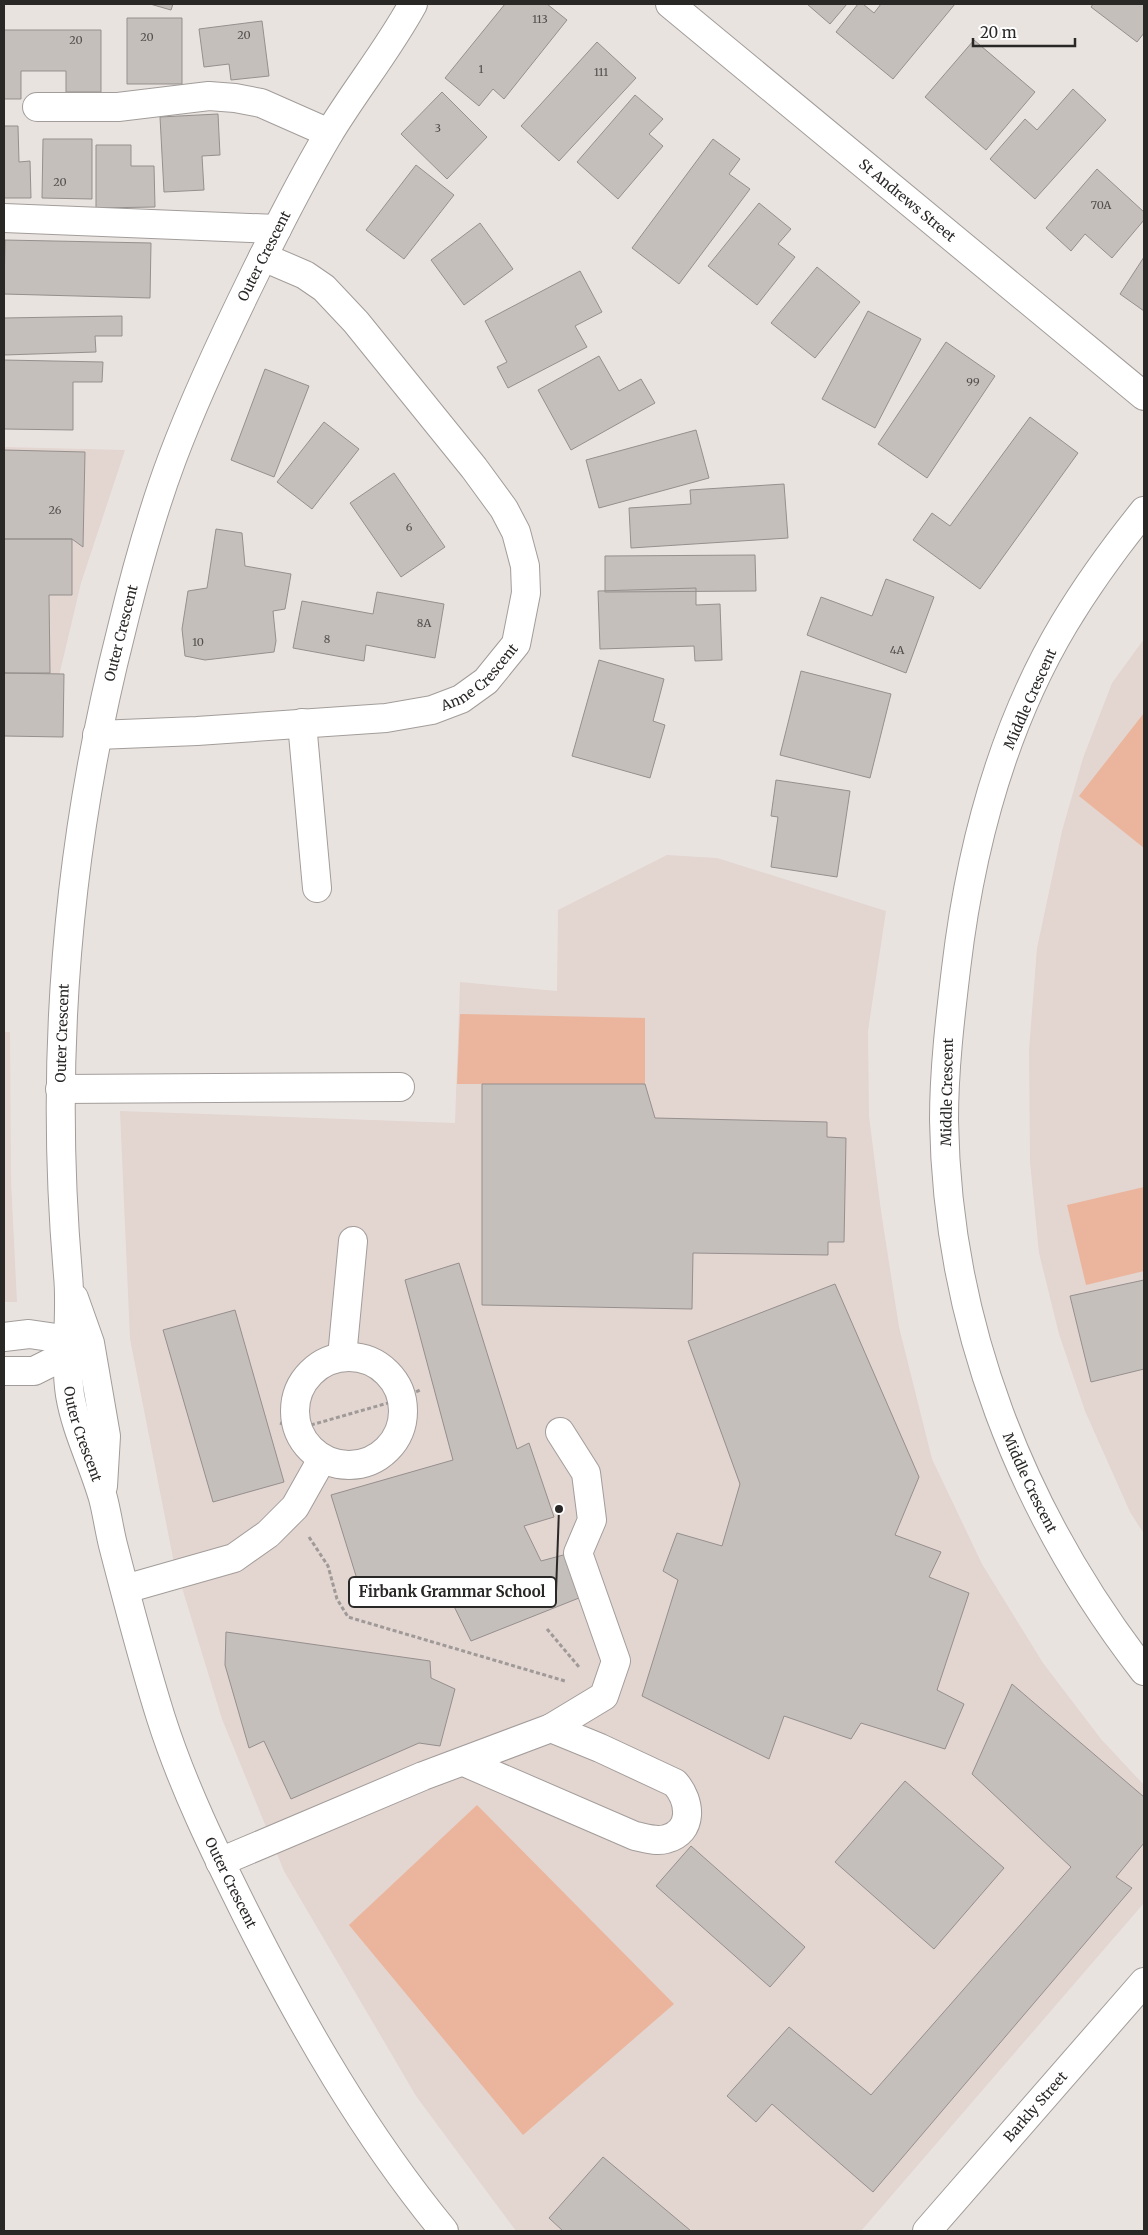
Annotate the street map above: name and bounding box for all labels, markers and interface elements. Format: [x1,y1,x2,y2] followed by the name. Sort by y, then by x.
[532,12,548,26] house number: 113
[973,15,1076,47] scale bar
[980,23,1017,42] text: 20 m
[237,28,251,42] house number: 20
[140,30,154,44] house number: 20
[69,33,83,47] house number: 20
[479,62,484,76] house number: 1
[594,65,608,79] house number: 111
[435,121,441,135] house number: 3
[855,155,960,246] street label: St Andrews Street
[53,175,67,189] house number: 20
[1091,198,1111,212] house number: 70A
[233,207,295,304] street label: Outer Crescent
[966,375,980,389] house number: 99
[49,503,62,517] house number: 26
[406,520,413,534] house number: 6
[100,582,142,683] street label: Outer Crescent
[417,616,431,630] house number: 8A
[324,632,331,646] house number: 8
[192,635,204,649] house number: 10
[437,640,522,715] street label: Anne Crescent
[890,643,904,657] house number: 4A
[1000,645,1060,752] street label: Middle Crescent
[51,983,73,1083] street label: Outer Crescent
[937,1037,957,1146] street label: Middle Crescent
[60,1385,106,1485] street label: Outer Crescent
[999,1430,1061,1536] street label: Middle Crescent
[349,1577,556,1607] callout: Firbank Grammar School
[359,1582,546,1601] text: Firbank Grammar School
[201,1834,261,1932] street label: Outer Crescent
[1000,2067,1071,2146] street label: Barkly Street

